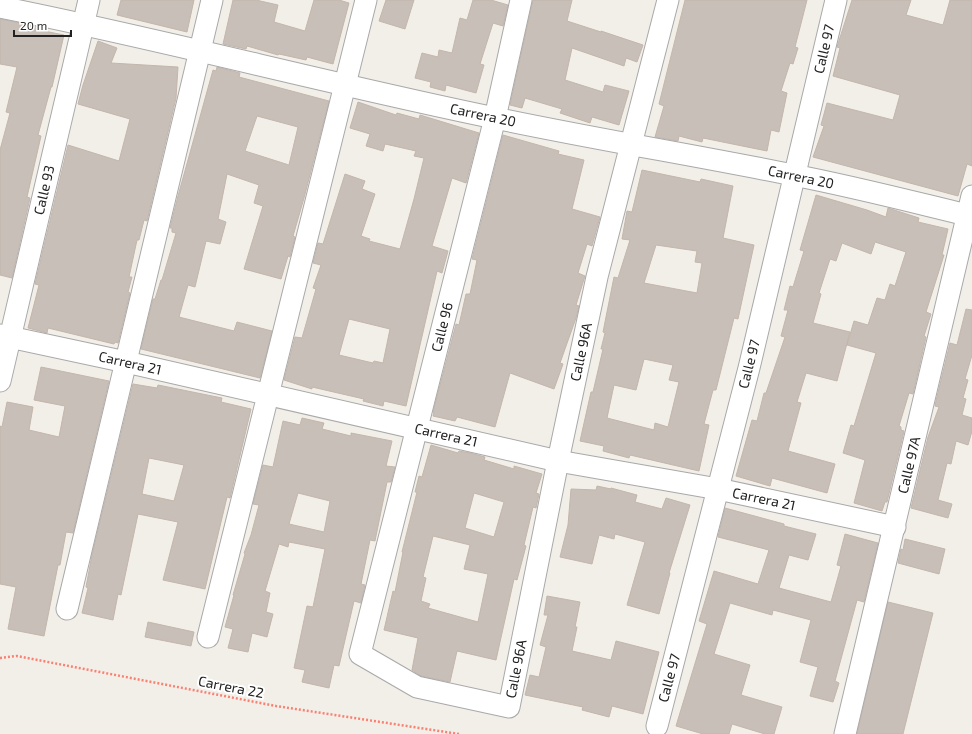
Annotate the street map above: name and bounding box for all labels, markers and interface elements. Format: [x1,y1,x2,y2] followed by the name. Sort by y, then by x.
[14,12,71,38] scale bar
[20,18,47,32] text: 20 m
[810,23,837,75] street label: Calle 97
[449,99,518,130] street label: Carrera 20
[767,161,836,192] street label: Carrera 20
[30,163,57,216] street label: Calle 93
[427,300,456,354] street label: Calle 96
[566,321,595,383] street label: Calle 96A
[734,338,763,390] street label: Calle 97
[97,347,163,378] street label: Carrera 21
[413,419,479,450] street label: Carrera 21
[894,434,923,495] street label: Calle 97A
[731,484,797,513] street label: Carrera 21
[502,638,530,700] street label: Calle 96A
[654,652,683,704] street label: Calle 97
[197,672,265,701] street label: Carrera 22

